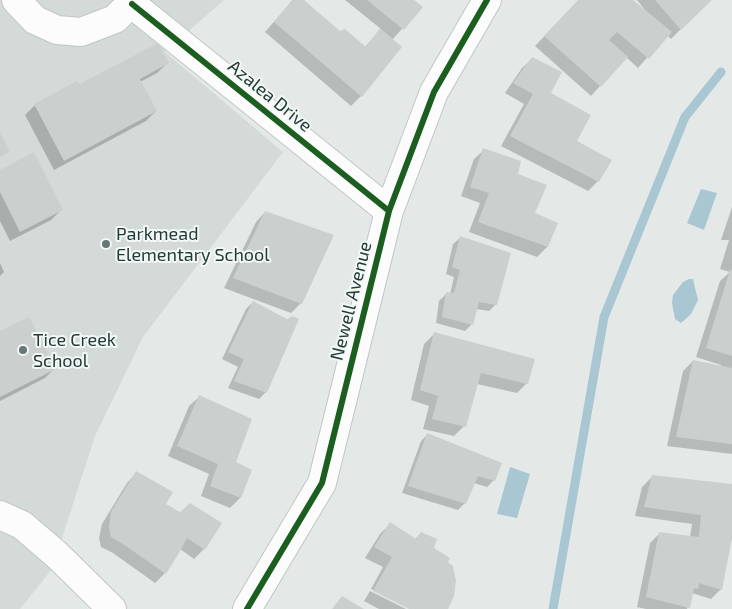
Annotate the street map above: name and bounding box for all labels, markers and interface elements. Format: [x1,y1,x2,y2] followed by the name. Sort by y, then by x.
[224,56,316,136] street label: Azalea Drive
[116,223,270,266] place label: Parkmead Elementary School
[100,238,112,250] marker: Parkmead Elementary School
[326,239,376,363] street label: Newell Avenue
[33,329,116,372] place label: Tice Creek School
[17,344,29,356] marker: Tice Creek School

